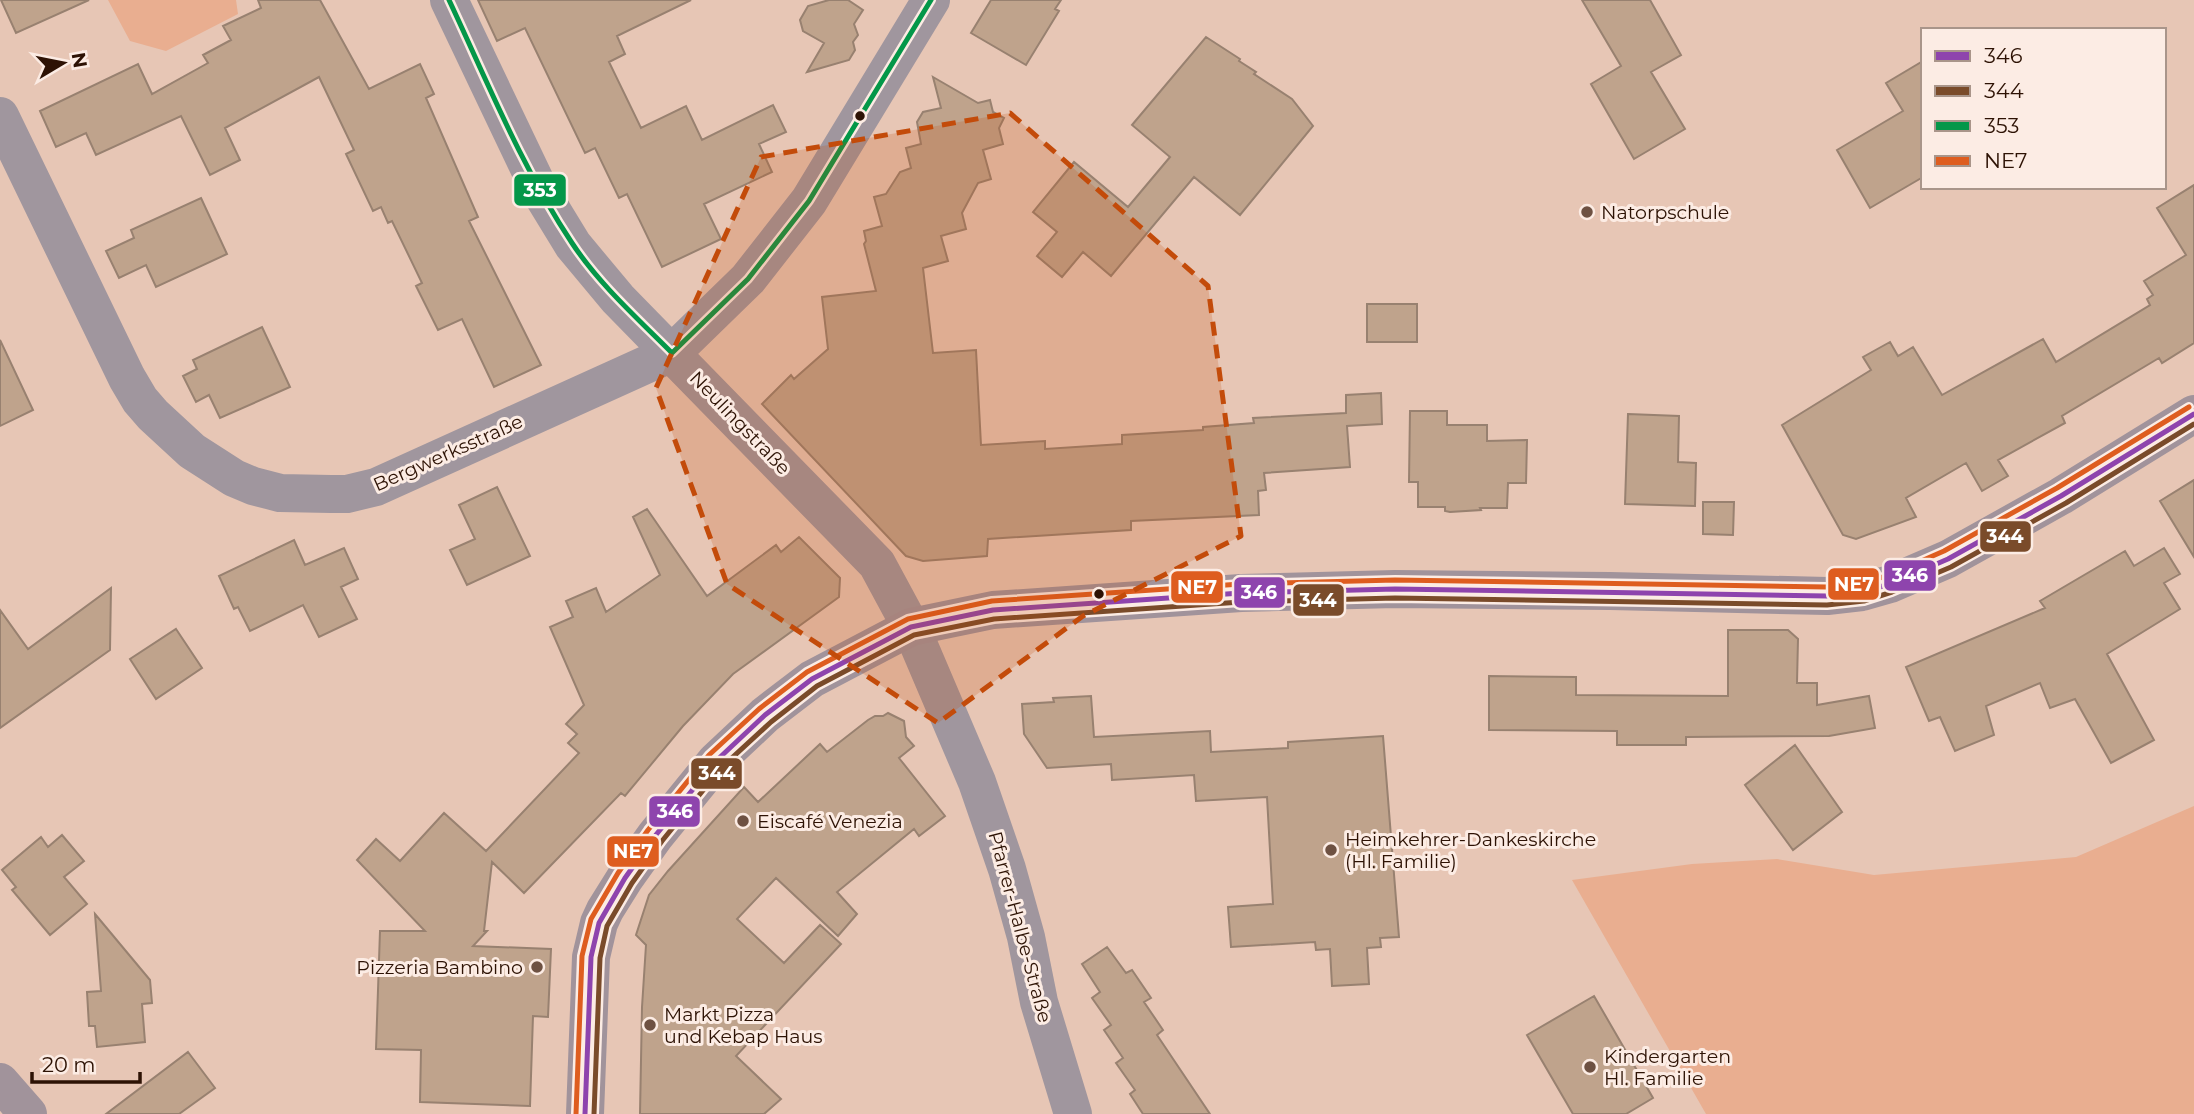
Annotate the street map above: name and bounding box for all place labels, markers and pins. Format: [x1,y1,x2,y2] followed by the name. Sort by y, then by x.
[853,109,867,123] unlabelled marker
[1601,201,1729,224] place label: Natorpschule
[1579,204,1595,220] marker: Natorpschule
[1092,587,1106,601] unlabelled marker
[757,810,903,833] place label: Eiscafé Venezia
[735,813,751,829] marker: Eiscafé Venezia
[1345,828,1596,873] place label: Heimkehrer-Dankeskirche (Hl. Familie)
[1323,842,1339,858] marker: Heimkehrer-Dankeskirche (Hl. Familie)
[356,956,523,979] place label: Pizzeria Bambino
[529,959,545,975] marker: Pizzeria Bambino
[664,1003,823,1048] place label: Markt Pizza und Kebap Haus
[642,1017,658,1033] marker: Markt Pizza und Kebap Haus
[1604,1045,1731,1090] place label: Kindergarten Hl. Familie
[1582,1059,1598,1075] marker: Kindergarten Hl. Familie

